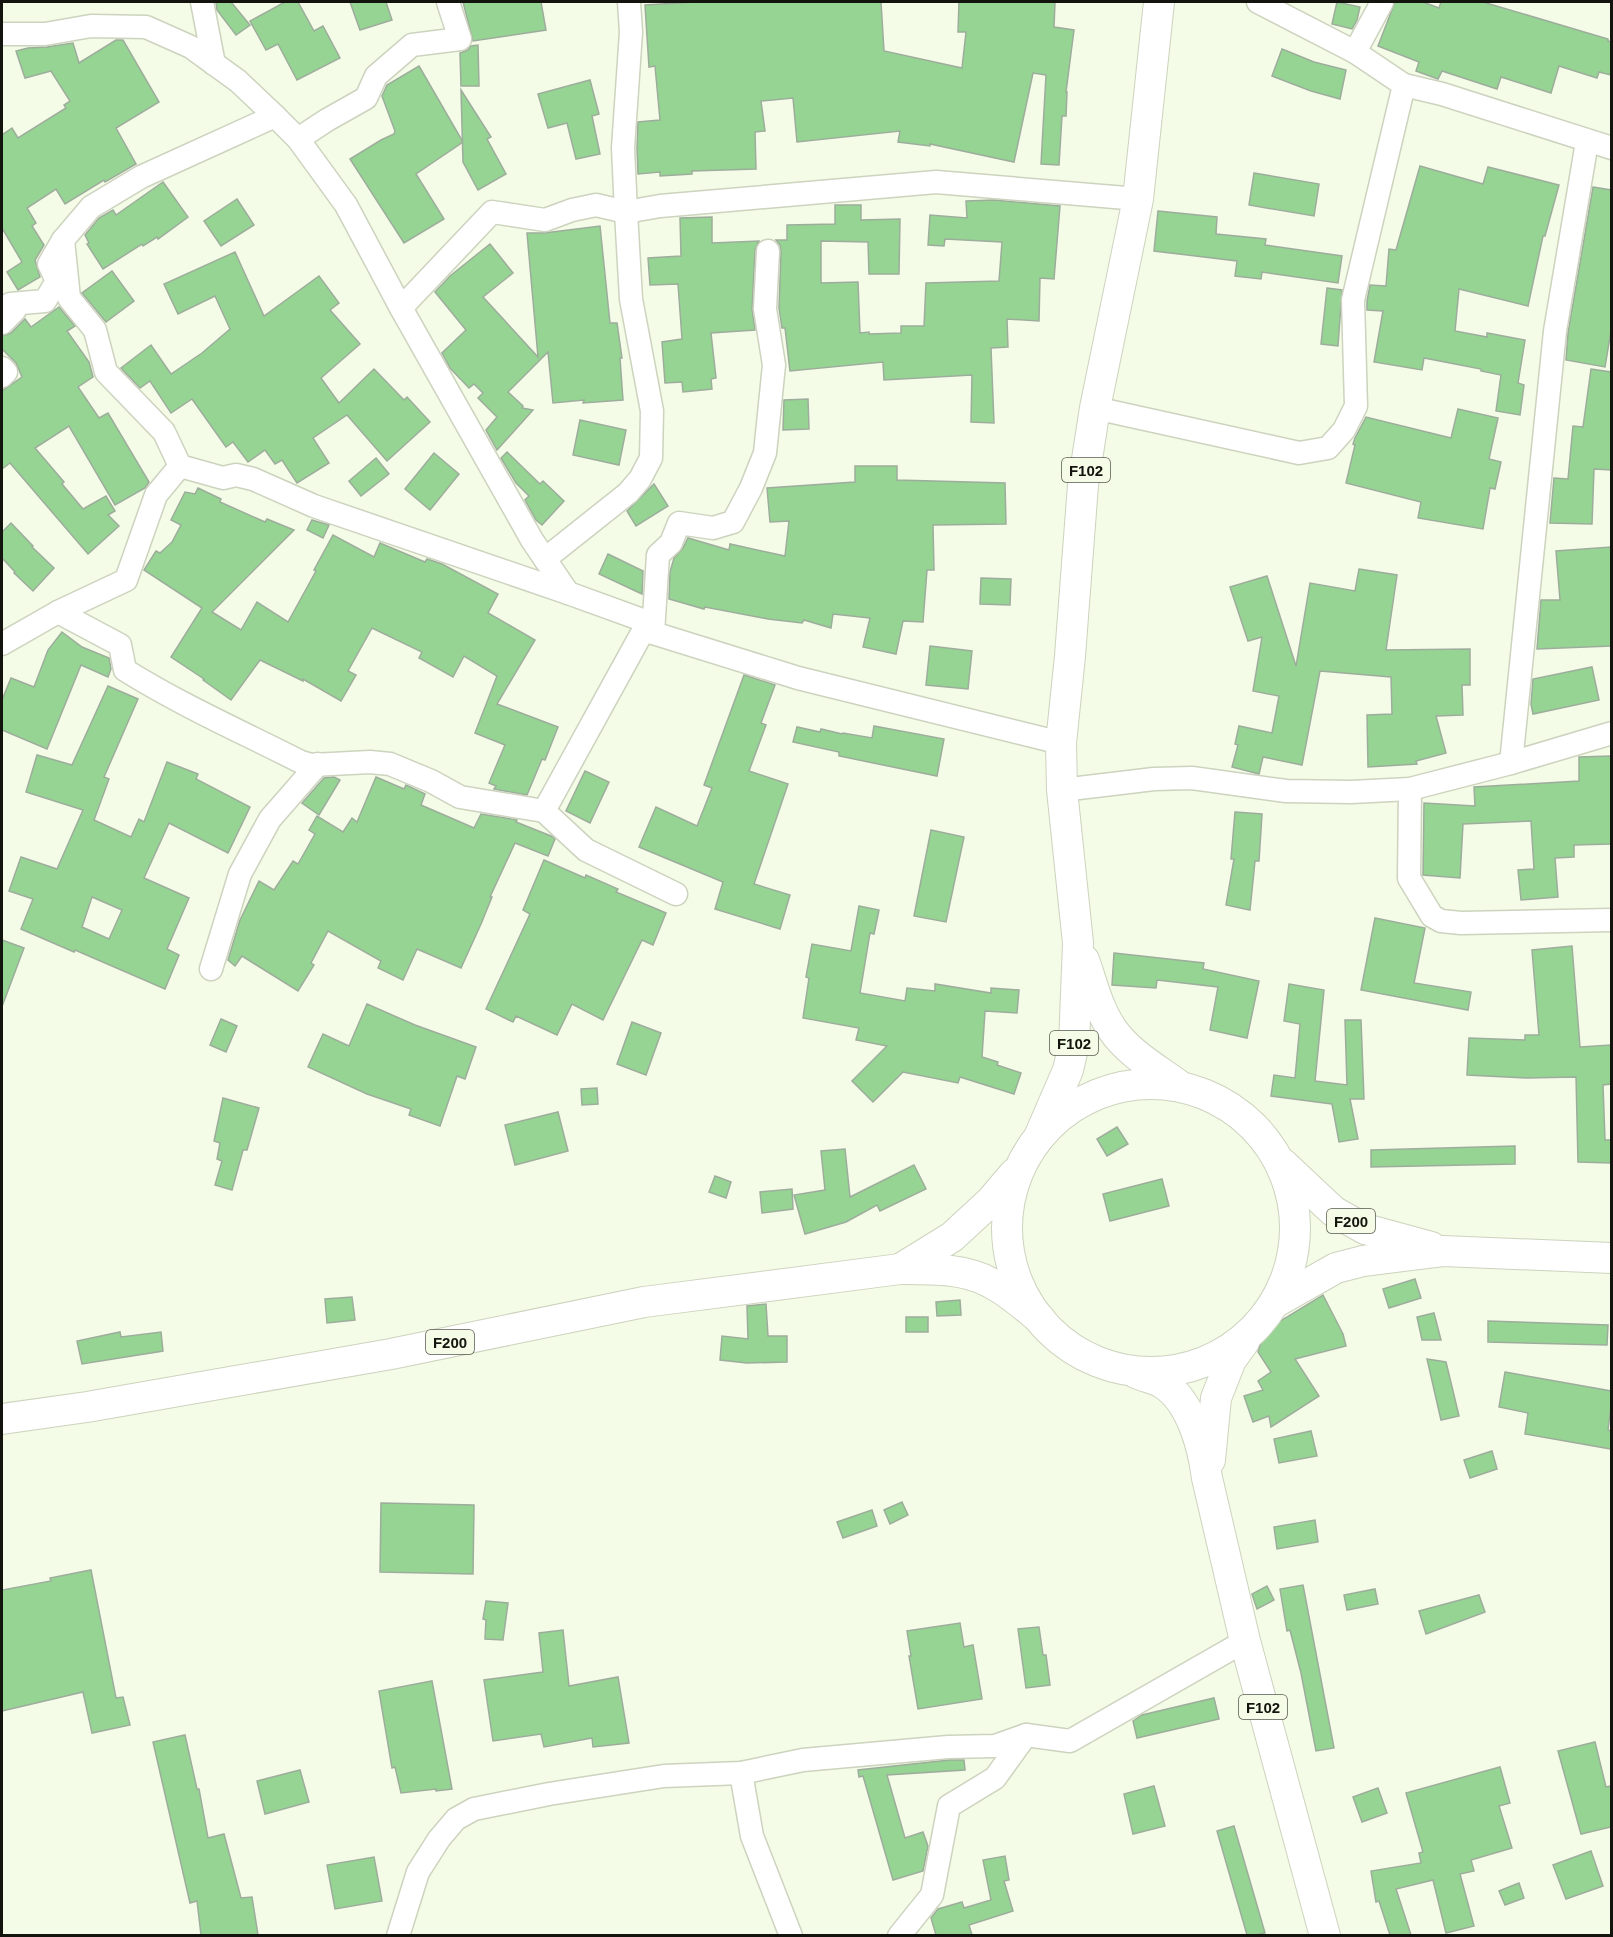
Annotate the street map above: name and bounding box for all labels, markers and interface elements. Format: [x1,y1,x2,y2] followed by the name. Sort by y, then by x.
[1062,458,1110,482] road number: F102
[1050,1031,1098,1055] road number: F102
[1327,1209,1375,1233] road number: F200
[426,1330,474,1354] road number: F200
[1239,1695,1287,1719] road number: F102

